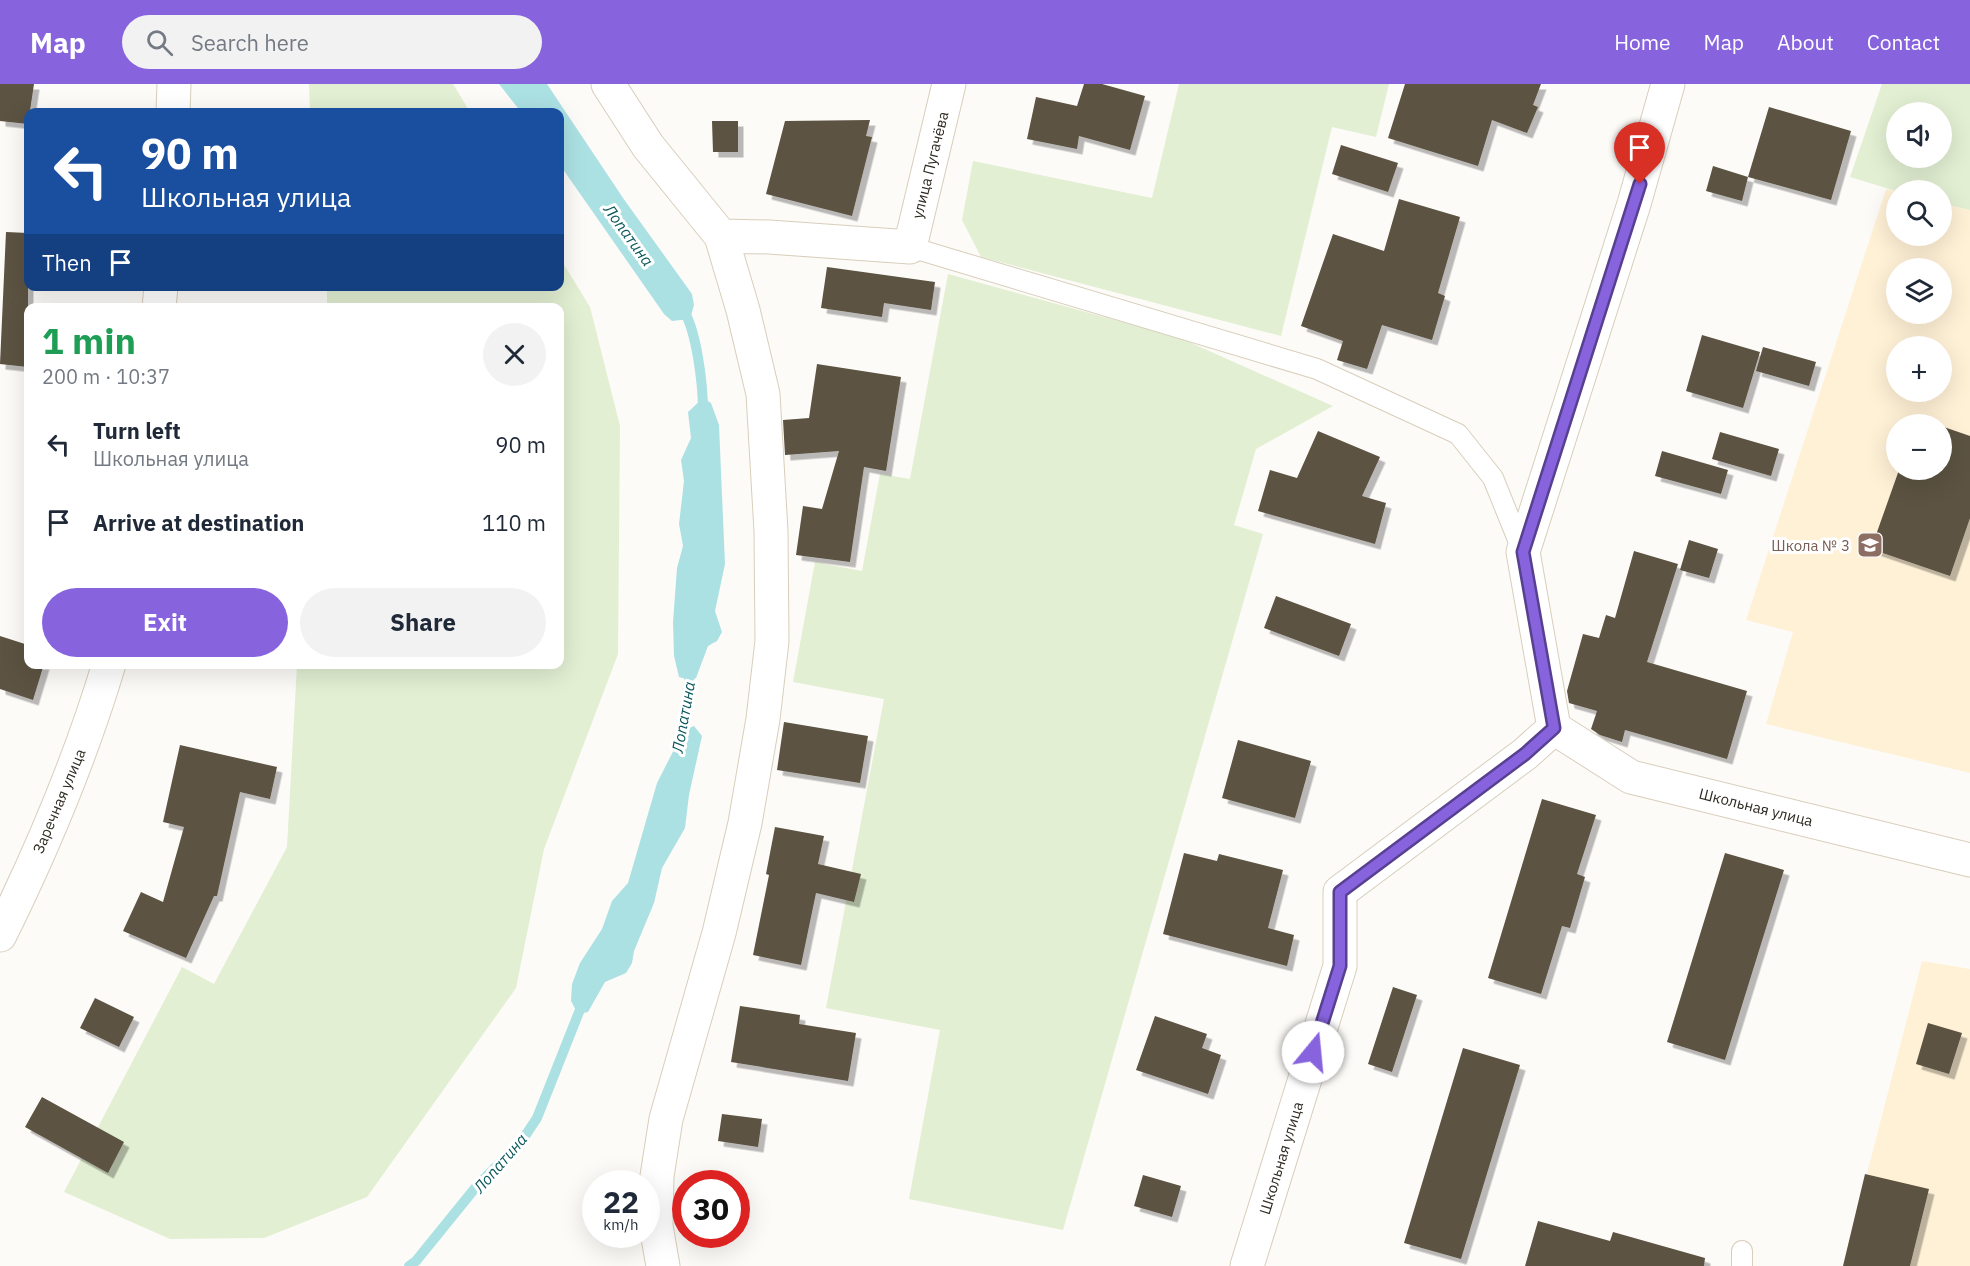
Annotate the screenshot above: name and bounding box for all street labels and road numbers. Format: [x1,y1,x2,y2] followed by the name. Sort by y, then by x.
[908,109,952,221] street label: улица Пугачёва
[28,746,90,856] street label: Заречная улица
[1697,784,1815,830] street label: Школьная улица
[1255,1099,1307,1217] street label: Школьная улица

